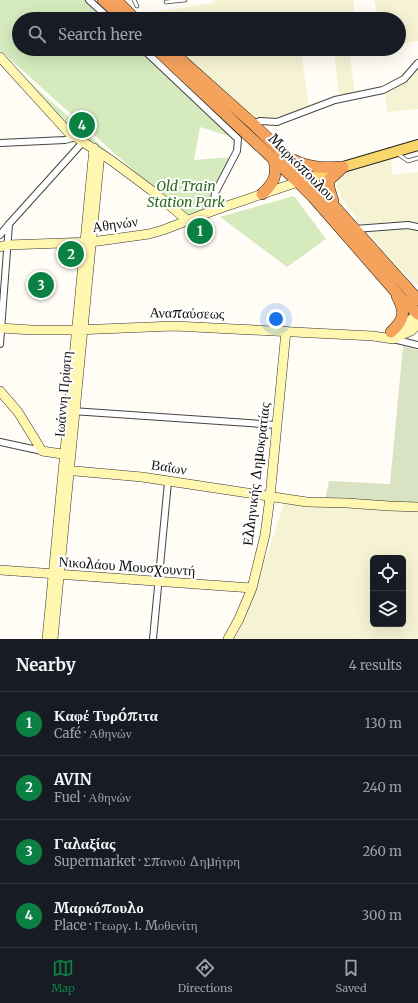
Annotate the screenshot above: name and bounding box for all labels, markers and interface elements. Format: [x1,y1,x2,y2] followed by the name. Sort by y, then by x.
[12,12,406,56] search box
[26,23,48,45] icon: search
[58,25,142,44] text: Search here
[69,110,95,140] pin: 4
[265,130,339,204] street label: Μαρκόπουλου
[147,177,225,211] park label: Old Train Station Park
[91,212,139,236] street label: Αθηνών
[187,216,213,246] pin: 1
[58,239,84,269] pin: 2
[28,270,54,300] pin: 3
[149,303,225,323] street label: Αναπαύσεως
[266,309,286,329] your location
[50,350,76,438] street label: Ιωάννη Πρίφτη
[238,401,274,547] street label: Ελληνικής Δημοκρατίας
[150,455,188,479] street label: Βαΐων
[58,552,196,580] street label: Νικολάου Μουσχουντή
[370,555,406,627] map controls
[370,555,406,591] button: locate
[370,591,406,627] button: layers
[16,654,76,676] text: Nearby
[349,657,402,674] text: 4 results
[54,706,158,725] text: Καφέ Τυρóπιτα
[26,715,32,732] text: 1
[365,715,402,732] text: 130 m
[54,725,132,742] text: Café · Αθηνών
[54,770,92,789] text: AVIN
[25,779,33,796] text: 2
[362,779,402,796] text: 240 m
[54,789,131,806] text: Fuel · Αθηνών
[54,834,115,853] text: Γαλαξίας
[25,843,33,860] text: 3
[362,843,402,860] text: 260 m
[54,853,240,870] text: Supermarket · Σπανού Δημήτρη
[54,898,144,917] text: Μαρκόπουλο
[25,907,33,924] text: 4
[362,907,402,924] text: 300 m
[54,917,197,934] text: Place · Γεωργ. Ι. Μοθενίτη
[51,957,75,995] tab: Map
[178,957,233,995] tab: Directions
[335,957,367,995] tab: Saved

